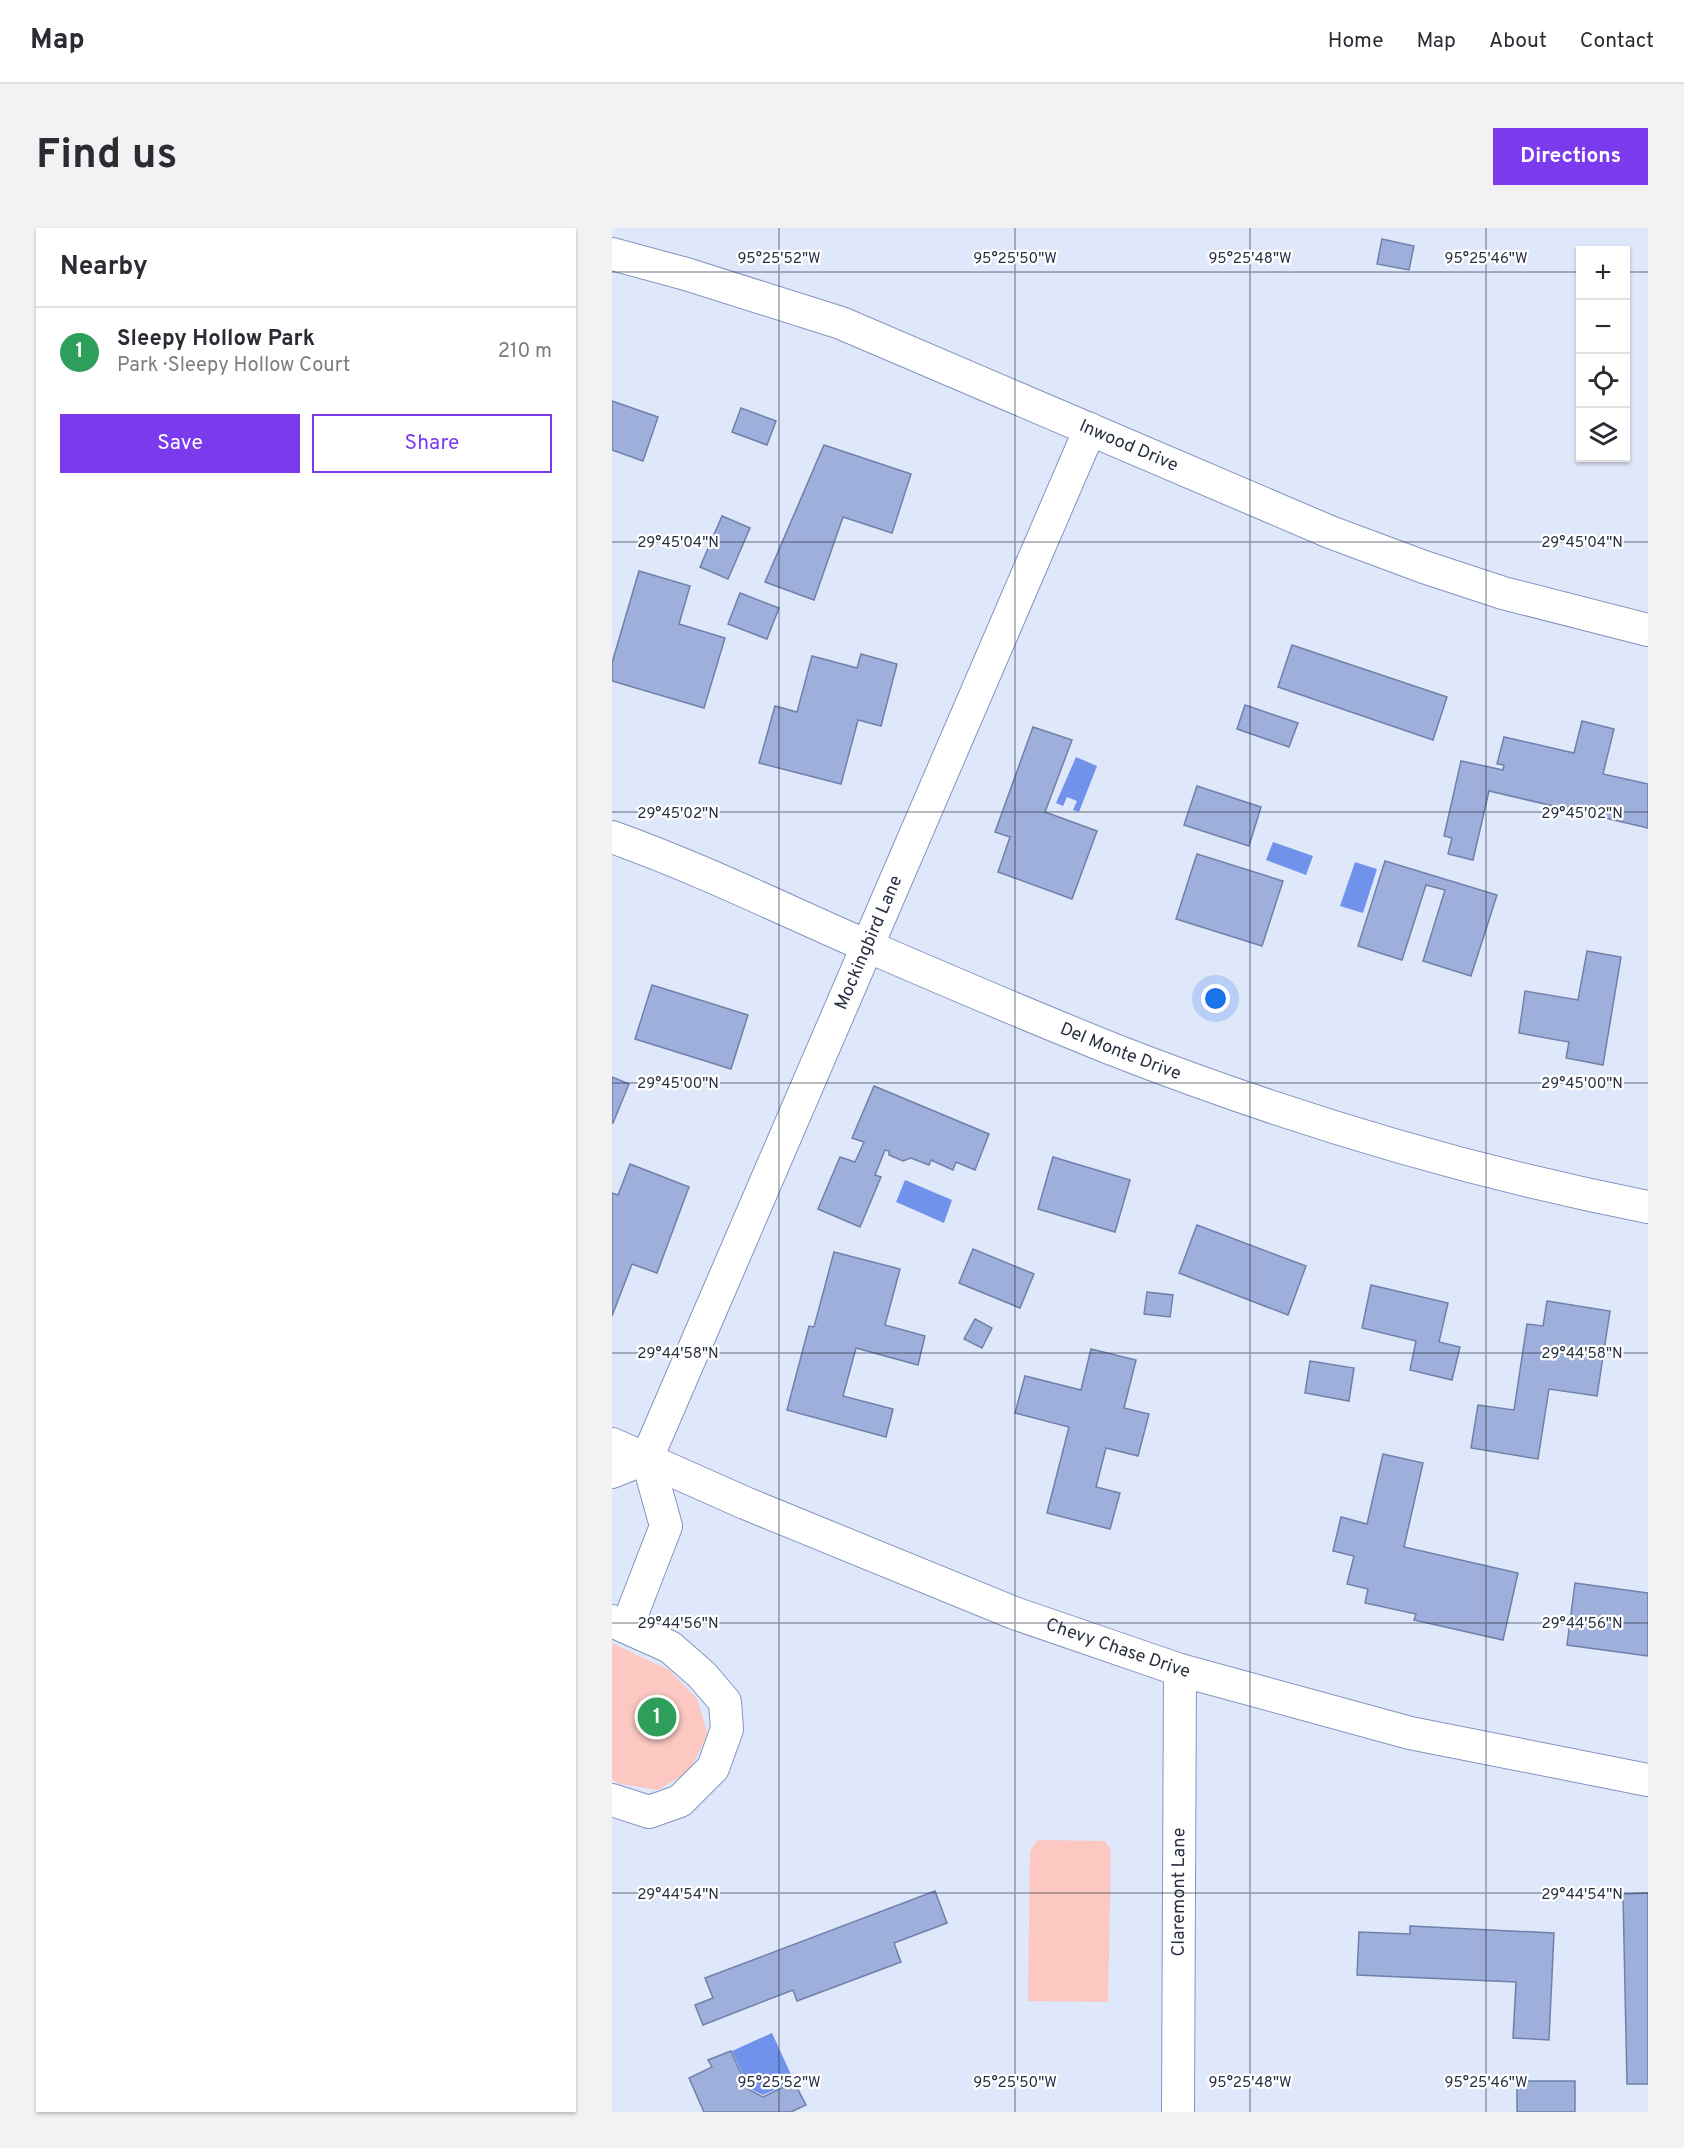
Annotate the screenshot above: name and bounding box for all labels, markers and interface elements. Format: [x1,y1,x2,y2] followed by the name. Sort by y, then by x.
[30,23,85,59] text: Map
[1328,28,1384,55] text: Home
[1417,28,1456,55] text: Map
[1489,28,1547,55] text: About
[1580,28,1654,55] text: Contact
[1493,128,1648,185] button: Directions
[36,130,177,183] text: Find us
[1576,246,1630,462] map controls
[1576,246,1630,300] button: +
[737,250,821,269] text: 95°25'52"W
[973,250,1057,269] text: 95°25'50"W
[1208,250,1292,269] text: 95°25'48"W
[1444,250,1528,269] text: 95°25'46"W
[60,251,148,284] text: Nearby
[1576,300,1630,354] button: −
[117,326,315,353] text: Sleepy Hollow Park
[76,339,84,365] text: 1
[498,339,552,365] text: 210 m
[117,353,350,379] text: Park · Sleepy Hollow Court
[1576,354,1630,408] button: locate
[1576,408,1630,462] button: layers
[60,414,300,473] button: Save
[312,414,552,473] button: Share
[1076,415,1182,477] street label: Inwood Drive
[637,534,719,553] text: 29°45'04"N
[1541,534,1623,553] text: 29°45'04"N
[637,805,719,824] text: 29°45'02"N
[1541,805,1623,824] text: 29°45'02"N
[830,872,908,1013] street label: Mockingbird Lane
[1201,984,1230,1013] your location
[1056,1018,1184,1086] street label: Del Monte Drive
[637,1075,719,1094] text: 29°45'00"N
[1541,1075,1623,1094] text: 29°45'00"N
[637,1345,719,1364] text: 29°44'58"N
[1541,1345,1623,1364] text: 29°44'58"N
[1043,1613,1193,1684] street label: Chevy Chase Drive
[637,1615,719,1634] text: 29°44'56"N
[1541,1615,1623,1634] text: 29°44'56"N
[638,1694,676,1740] pin: 1
[1167,1828,1191,1956] street label: Claremont Lane
[637,1886,719,1905] text: 29°44'54"N
[1541,1886,1623,1905] text: 29°44'54"N
[737,2074,821,2093] text: 95°25'52"W
[973,2074,1057,2093] text: 95°25'50"W
[1208,2074,1292,2093] text: 95°25'48"W
[1444,2074,1528,2093] text: 95°25'46"W

